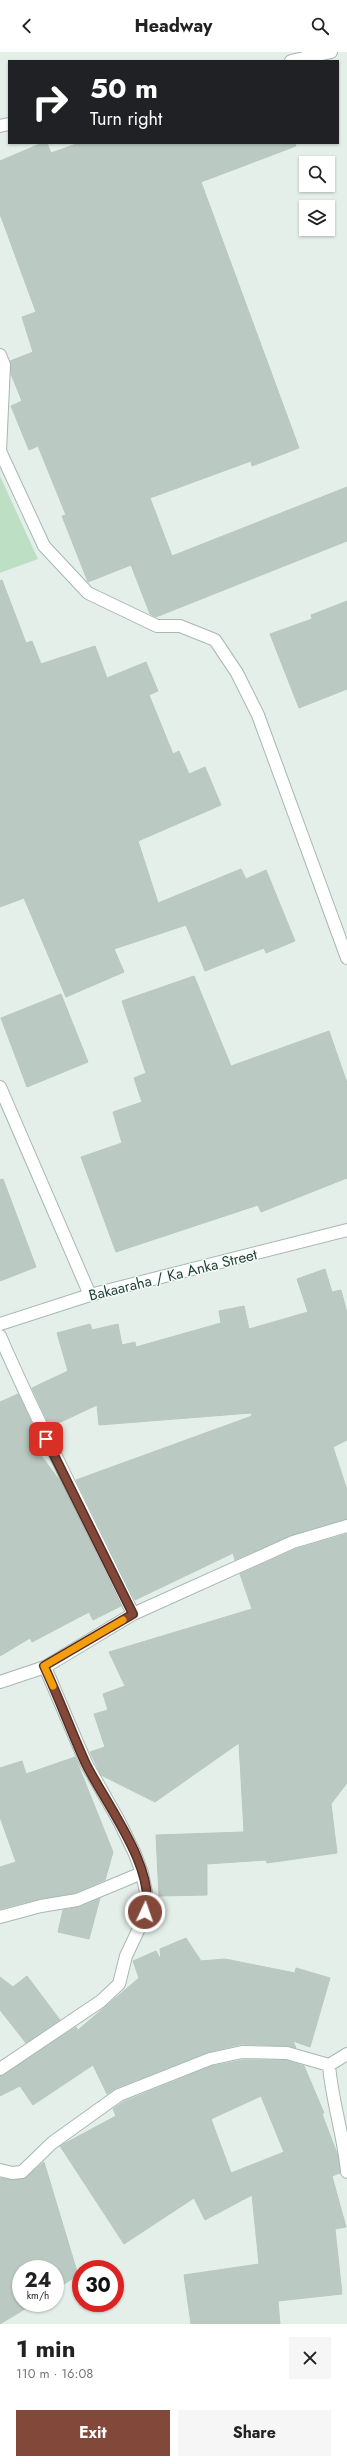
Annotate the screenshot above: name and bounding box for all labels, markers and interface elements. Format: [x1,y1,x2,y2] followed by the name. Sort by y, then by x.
[135,13,212,39] text: Headway
[16,15,38,37] icon: back
[309,15,331,37] icon: search
[90,68,158,109] text: 50 m
[24,76,76,128] icon: right
[90,106,162,132] text: Turn right
[299,156,335,236] map controls
[299,156,335,192] button: search
[299,200,335,236] button: layers
[86,1243,260,1307] street label: Bakaaraha / Ka Anka Street
[29,1422,63,1456] pin
[35,1428,57,1450] icon: arrive
[124,1891,166,1933] position arrow
[72,2260,124,2312] speed limit sign: 30
[24,2266,52,2295] text: 24
[27,2288,49,2303] text: km/h
[16,2331,76,2366] text: 1 min
[289,2337,331,2379] button: close
[16,2364,93,2383] text: 110 m · 16:08
[16,2410,170,2456] button: Exit
[178,2410,331,2456] button: Share

